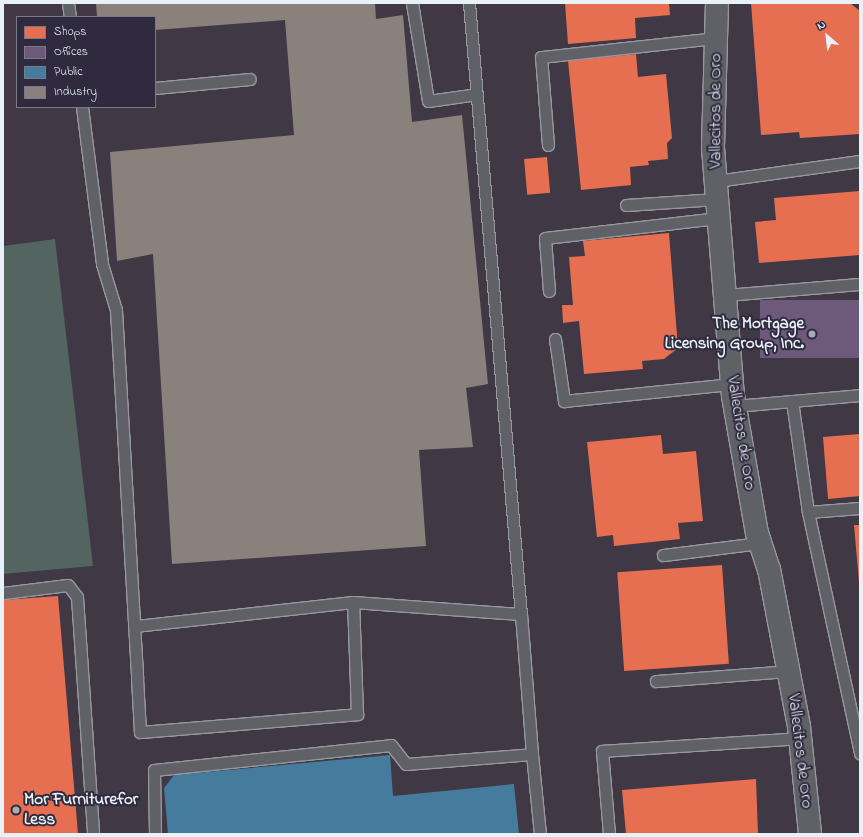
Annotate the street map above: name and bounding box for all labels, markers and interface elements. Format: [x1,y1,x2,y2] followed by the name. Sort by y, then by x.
[16,16,156,108] legend
[807,16,847,56] north arrow
[814,17,828,34] text: N
[54,23,86,41] text: Shops
[54,43,88,61] text: Offices
[706,53,726,169] street label: Vallecitos de Oro
[54,63,83,81] text: Public
[54,83,97,101] text: Industry
[665,314,804,354] place label: The Mortgage Licensing Group, Inc.
[807,329,817,339] marker: The Mortgage Licensing Group, Inc.
[722,374,760,492] street label: Vallecitos de Oro
[783,693,817,809] street label: Vallecitos de Oro
[24,790,138,830] place label: Mor Furniturefor Less
[11,805,21,815] marker: Mor Furniturefor Less

